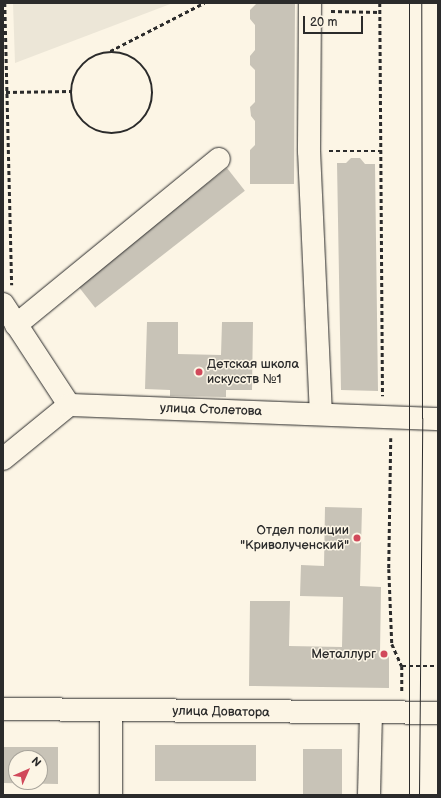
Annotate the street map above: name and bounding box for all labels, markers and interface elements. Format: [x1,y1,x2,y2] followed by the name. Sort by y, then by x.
[305,8,365,34] scale bar
[310,15,337,30] text: 20 m
[207,357,299,388] place label: Детская школа искусств №1
[194,367,204,377] marker: Детская школа искусств №1
[160,400,262,420] street label: улица Столетова
[240,523,349,554] place label: Отдел полиции "Криволученский"
[352,533,362,543] marker: Отдел полиции "Криволученский"
[311,646,376,662] place label: Металлург
[379,649,389,659] marker: Металлург
[172,703,270,721] street label: улица Доватора
[8,750,48,790] north arrow
[29,754,44,769] text: N

